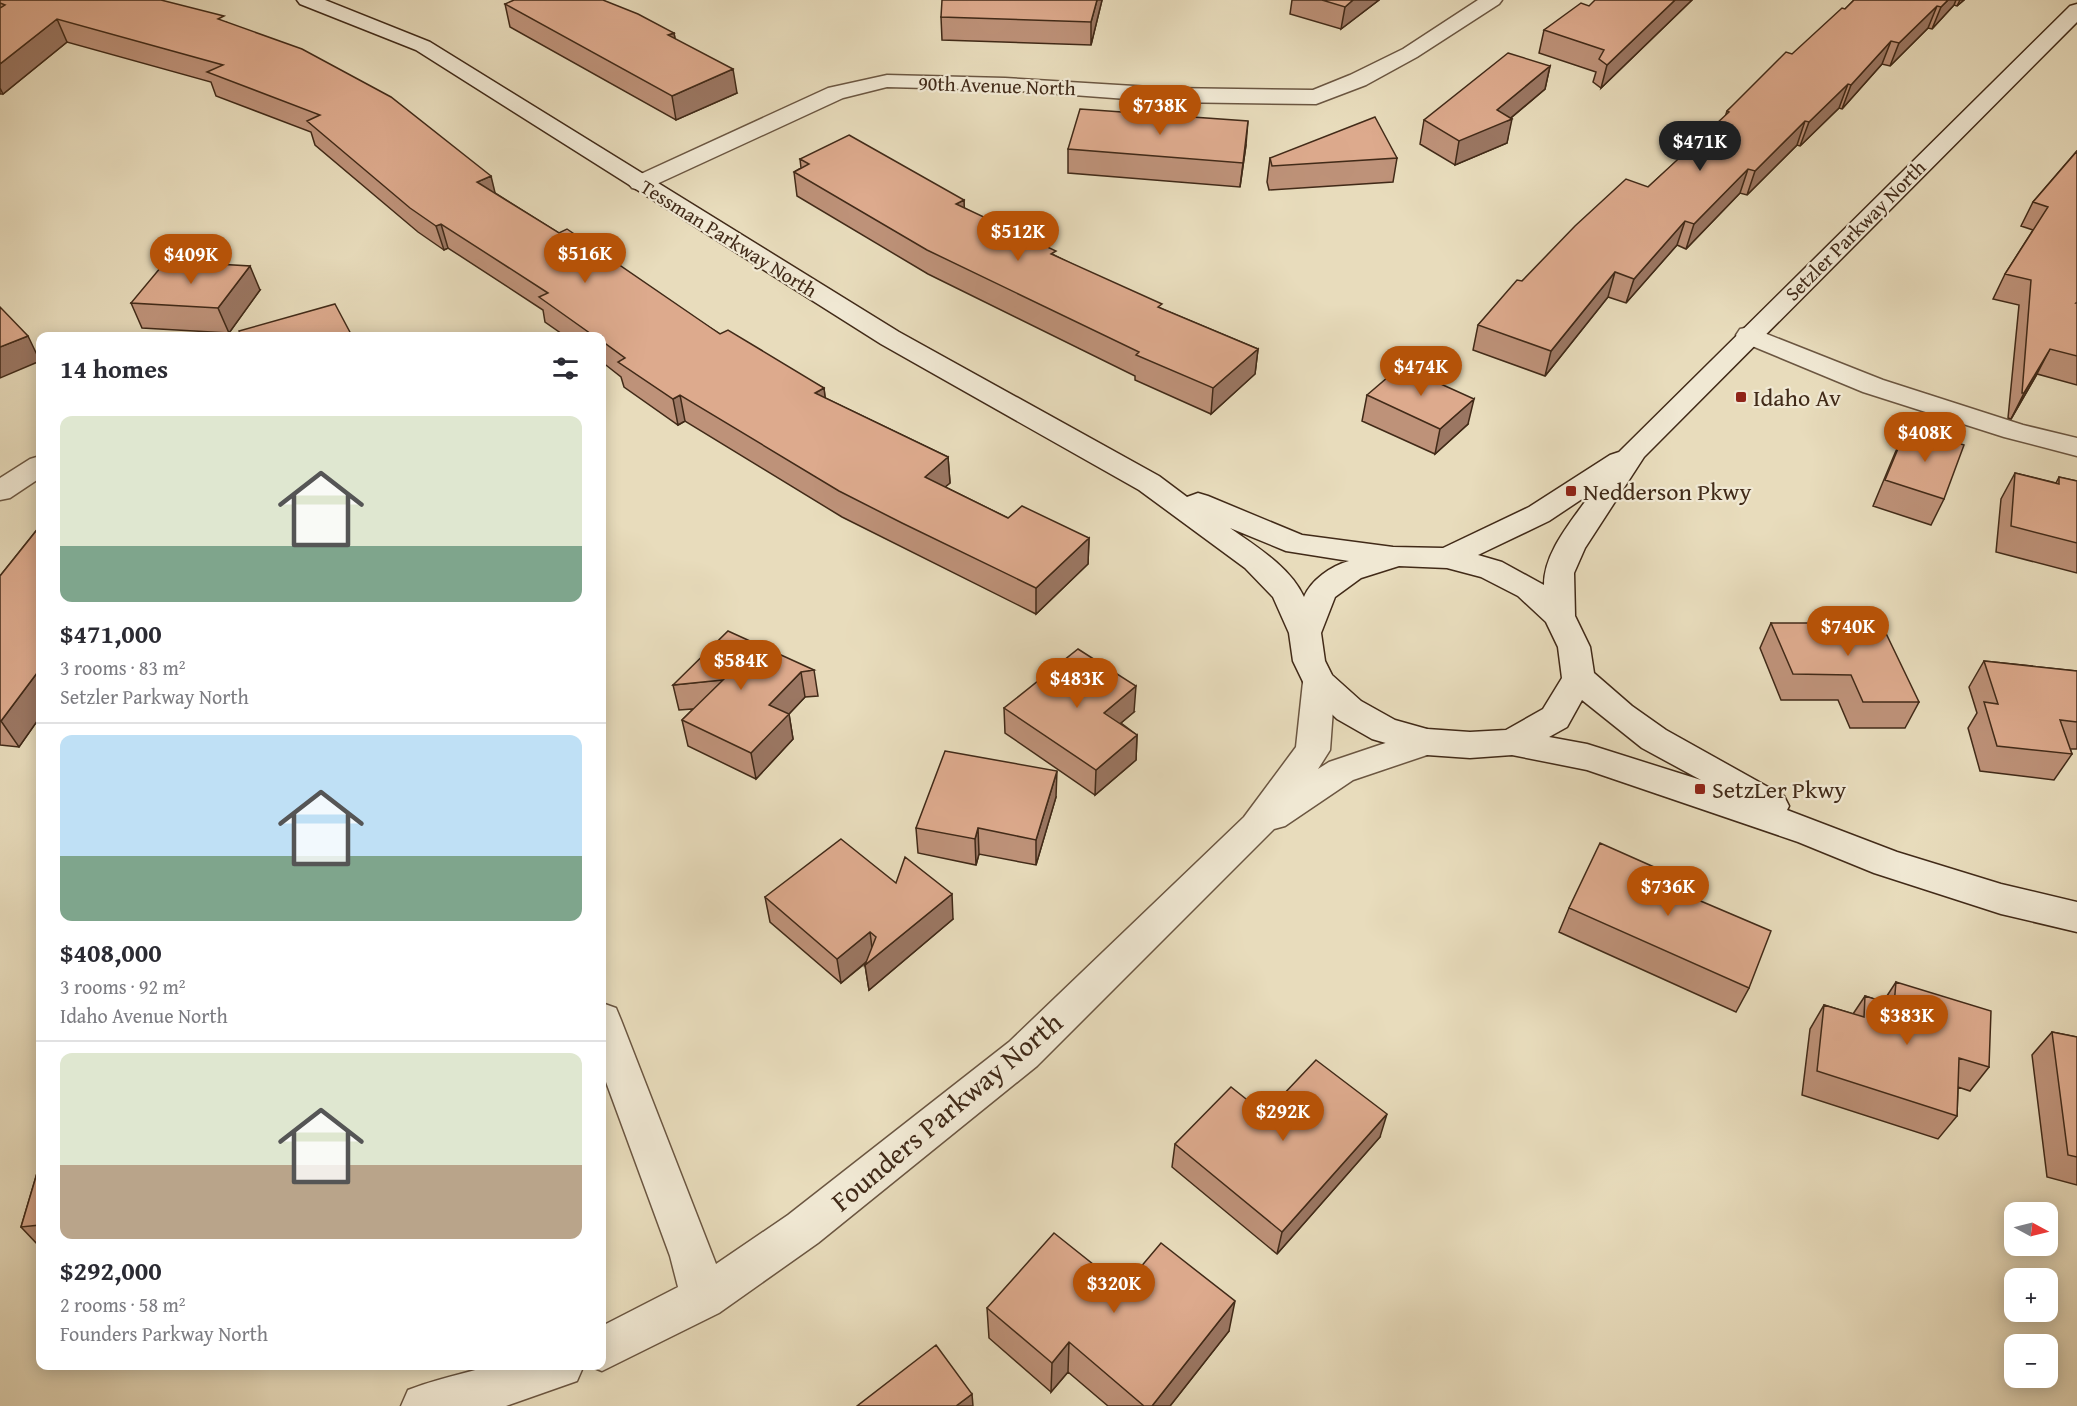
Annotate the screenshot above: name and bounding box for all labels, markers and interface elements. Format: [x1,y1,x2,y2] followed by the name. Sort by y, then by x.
[918,68,1076,102] street label: 90th Avenue North
[1118,85,1202,136] pin: $738K
[1133,90,1187,119] text: $738K
[1658,121,1742,172] pin: $471K
[1673,126,1727,155] text: $471K
[1778,153,1932,307] street label: Setzler Parkway North
[635,172,823,304] street label: Tessman Parkway North
[976,211,1060,262] pin: $512K
[991,216,1045,245] text: $512K
[543,233,627,284] pin: $516K
[149,234,233,285] pin: $409K
[558,238,612,267] text: $516K
[164,239,218,268] text: $409K
[1379,346,1463,397] pin: $474K
[60,349,168,388] text: 14 homes
[1394,351,1448,380] text: $474K
[549,352,582,385] icon: filters
[1753,380,1841,415] place label: Idaho Av
[1734,390,1748,404] marker: Idaho Av
[1883,412,1967,463] pin: $408K
[1898,417,1952,446] text: $408K
[267,455,375,563] icon: home
[1583,474,1751,509] place label: Nedderson Pkwy
[1564,484,1578,498] marker: Nedderson Pkwy
[1806,606,1890,657] pin: $740K
[1821,611,1875,640] text: $740K
[60,614,162,653] text: $471,000
[699,640,783,691] pin: $584K
[714,645,768,674] text: $584K
[60,653,186,682] text: 3 rooms · 83 m²
[1035,658,1119,709] pin: $483K
[1050,663,1104,692] text: $483K
[60,682,249,711] text: Setzler Parkway North
[1712,772,1846,807] place label: SetzLer Pkwy
[267,774,375,882] icon: home
[1693,782,1707,796] marker: SetzLer Pkwy
[1626,866,1710,917] pin: $736K
[1641,871,1695,900] text: $736K
[60,933,162,972] text: $408,000
[60,972,186,1001] text: 3 rooms · 92 m²
[1865,995,1949,1046] pin: $383K
[1880,1000,1934,1029] text: $383K
[60,1001,228,1030] text: Idaho Avenue North
[821,1002,1071,1220] street label: Founders Parkway North
[1241,1091,1325,1142] pin: $292K
[267,1092,375,1200] icon: home
[1256,1096,1310,1125] text: $292K
[2004,1202,2058,1256] north arrow
[2004,1202,2058,1388] map controls
[60,1251,162,1290] text: $292,000
[1072,1263,1156,1314] pin: $320K
[1087,1268,1141,1297] text: $320K
[2004,1268,2058,1322] button: +
[60,1290,186,1319] text: 2 rooms · 58 m²
[60,1319,268,1348] text: Founders Parkway North
[2004,1334,2058,1388] button: −

